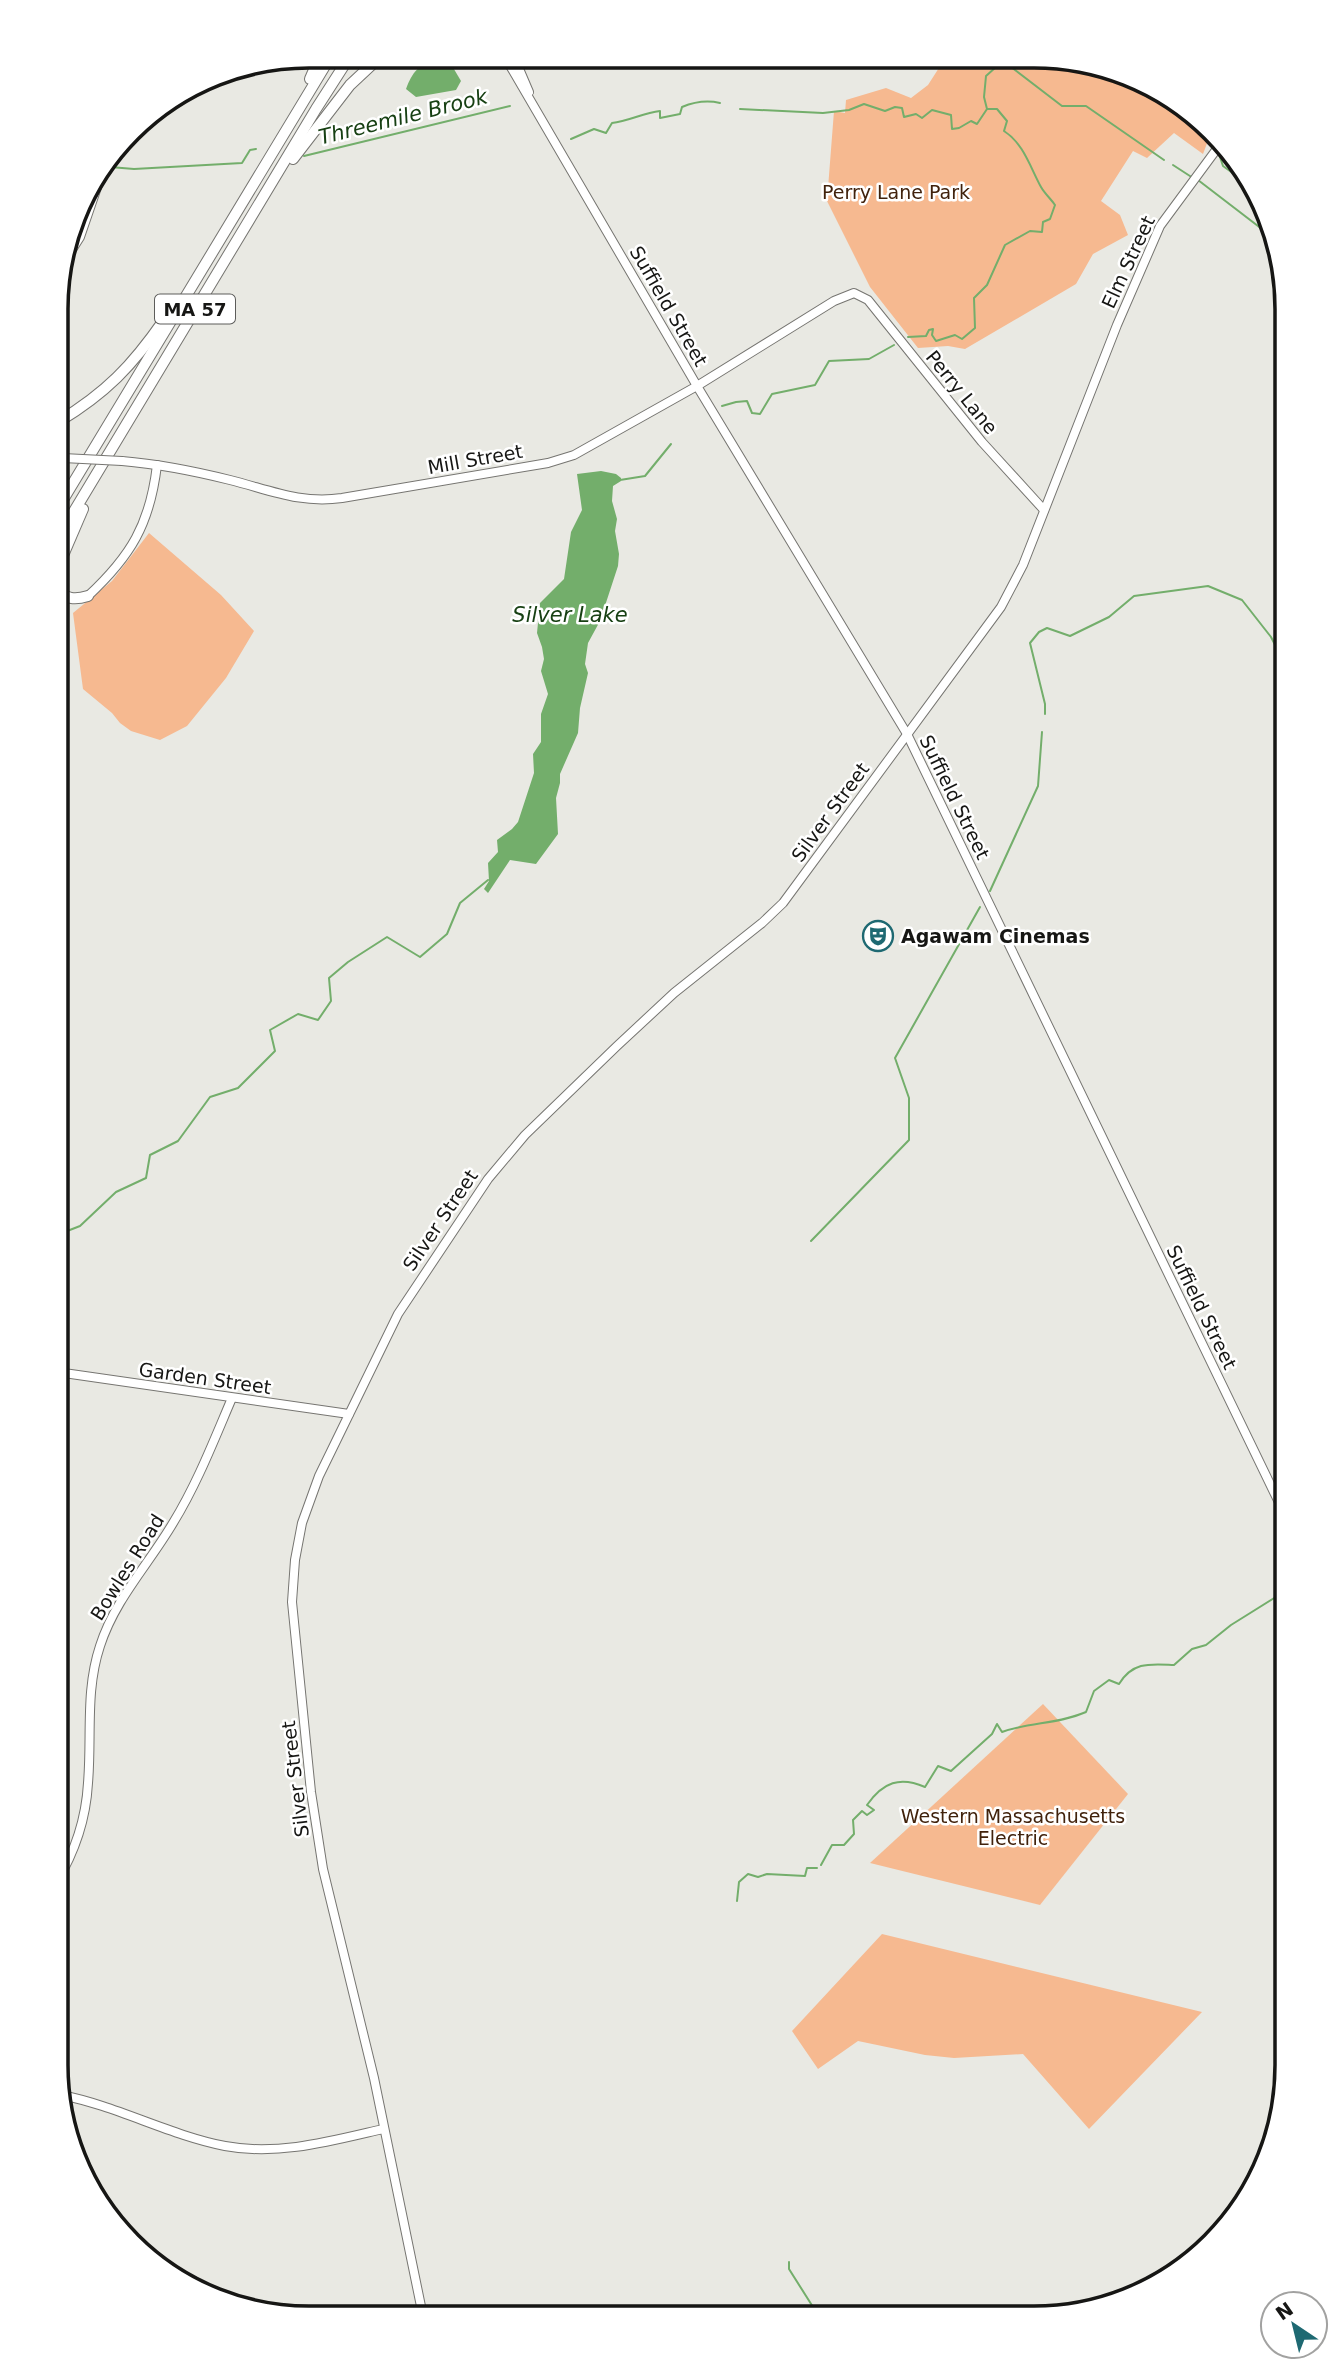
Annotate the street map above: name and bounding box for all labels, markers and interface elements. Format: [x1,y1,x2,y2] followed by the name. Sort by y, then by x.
[316,84,491,150] water label: Threemile Brook
[822,181,970,203] park label: Perry Lane Park
[1097,212,1159,312] street label: Elm Street
[626,242,712,370] street label: Suffield Street
[155,295,235,324] road number: MA 57
[922,346,1002,438] street label: Perry Lane
[426,440,524,478] street label: Mill Street
[512,603,628,627] water label: Silver Lake
[915,731,995,863] street label: Suffield Street
[787,758,873,866] street label: Silver Street
[861,919,895,953] theatre icon: Agawam Cinemas
[901,925,1090,947] place label: Agawam Cinemas
[398,1165,482,1275] street label: Silver Street
[1162,1241,1242,1373] street label: Suffield Street
[137,1358,273,1398] street label: Garden Street
[86,1510,168,1624] street label: Bowles Road
[277,1720,313,1838] street label: Silver Street
[901,1805,1125,1849] park label: Western Massachusetts Electric
[1259,2290,1329,2360] north arrow
[1271,2298,1297,2325] text: N

